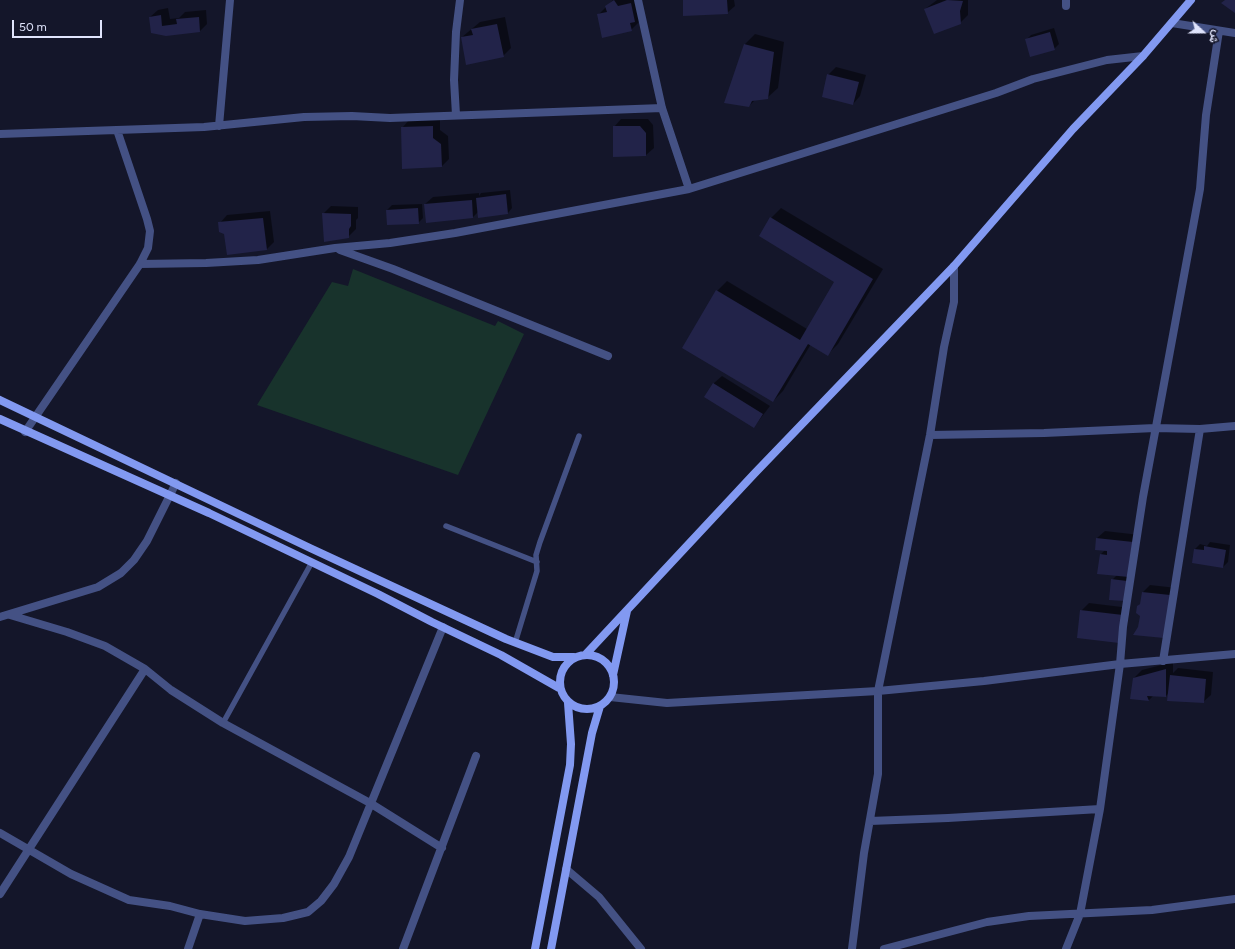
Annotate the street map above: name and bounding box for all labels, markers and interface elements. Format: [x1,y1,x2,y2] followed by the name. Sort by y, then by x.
[14,12,104,38] scale bar
[1183,12,1223,52] north arrow
[19,20,47,34] text: 50 m
[1206,28,1223,45] text: ش

